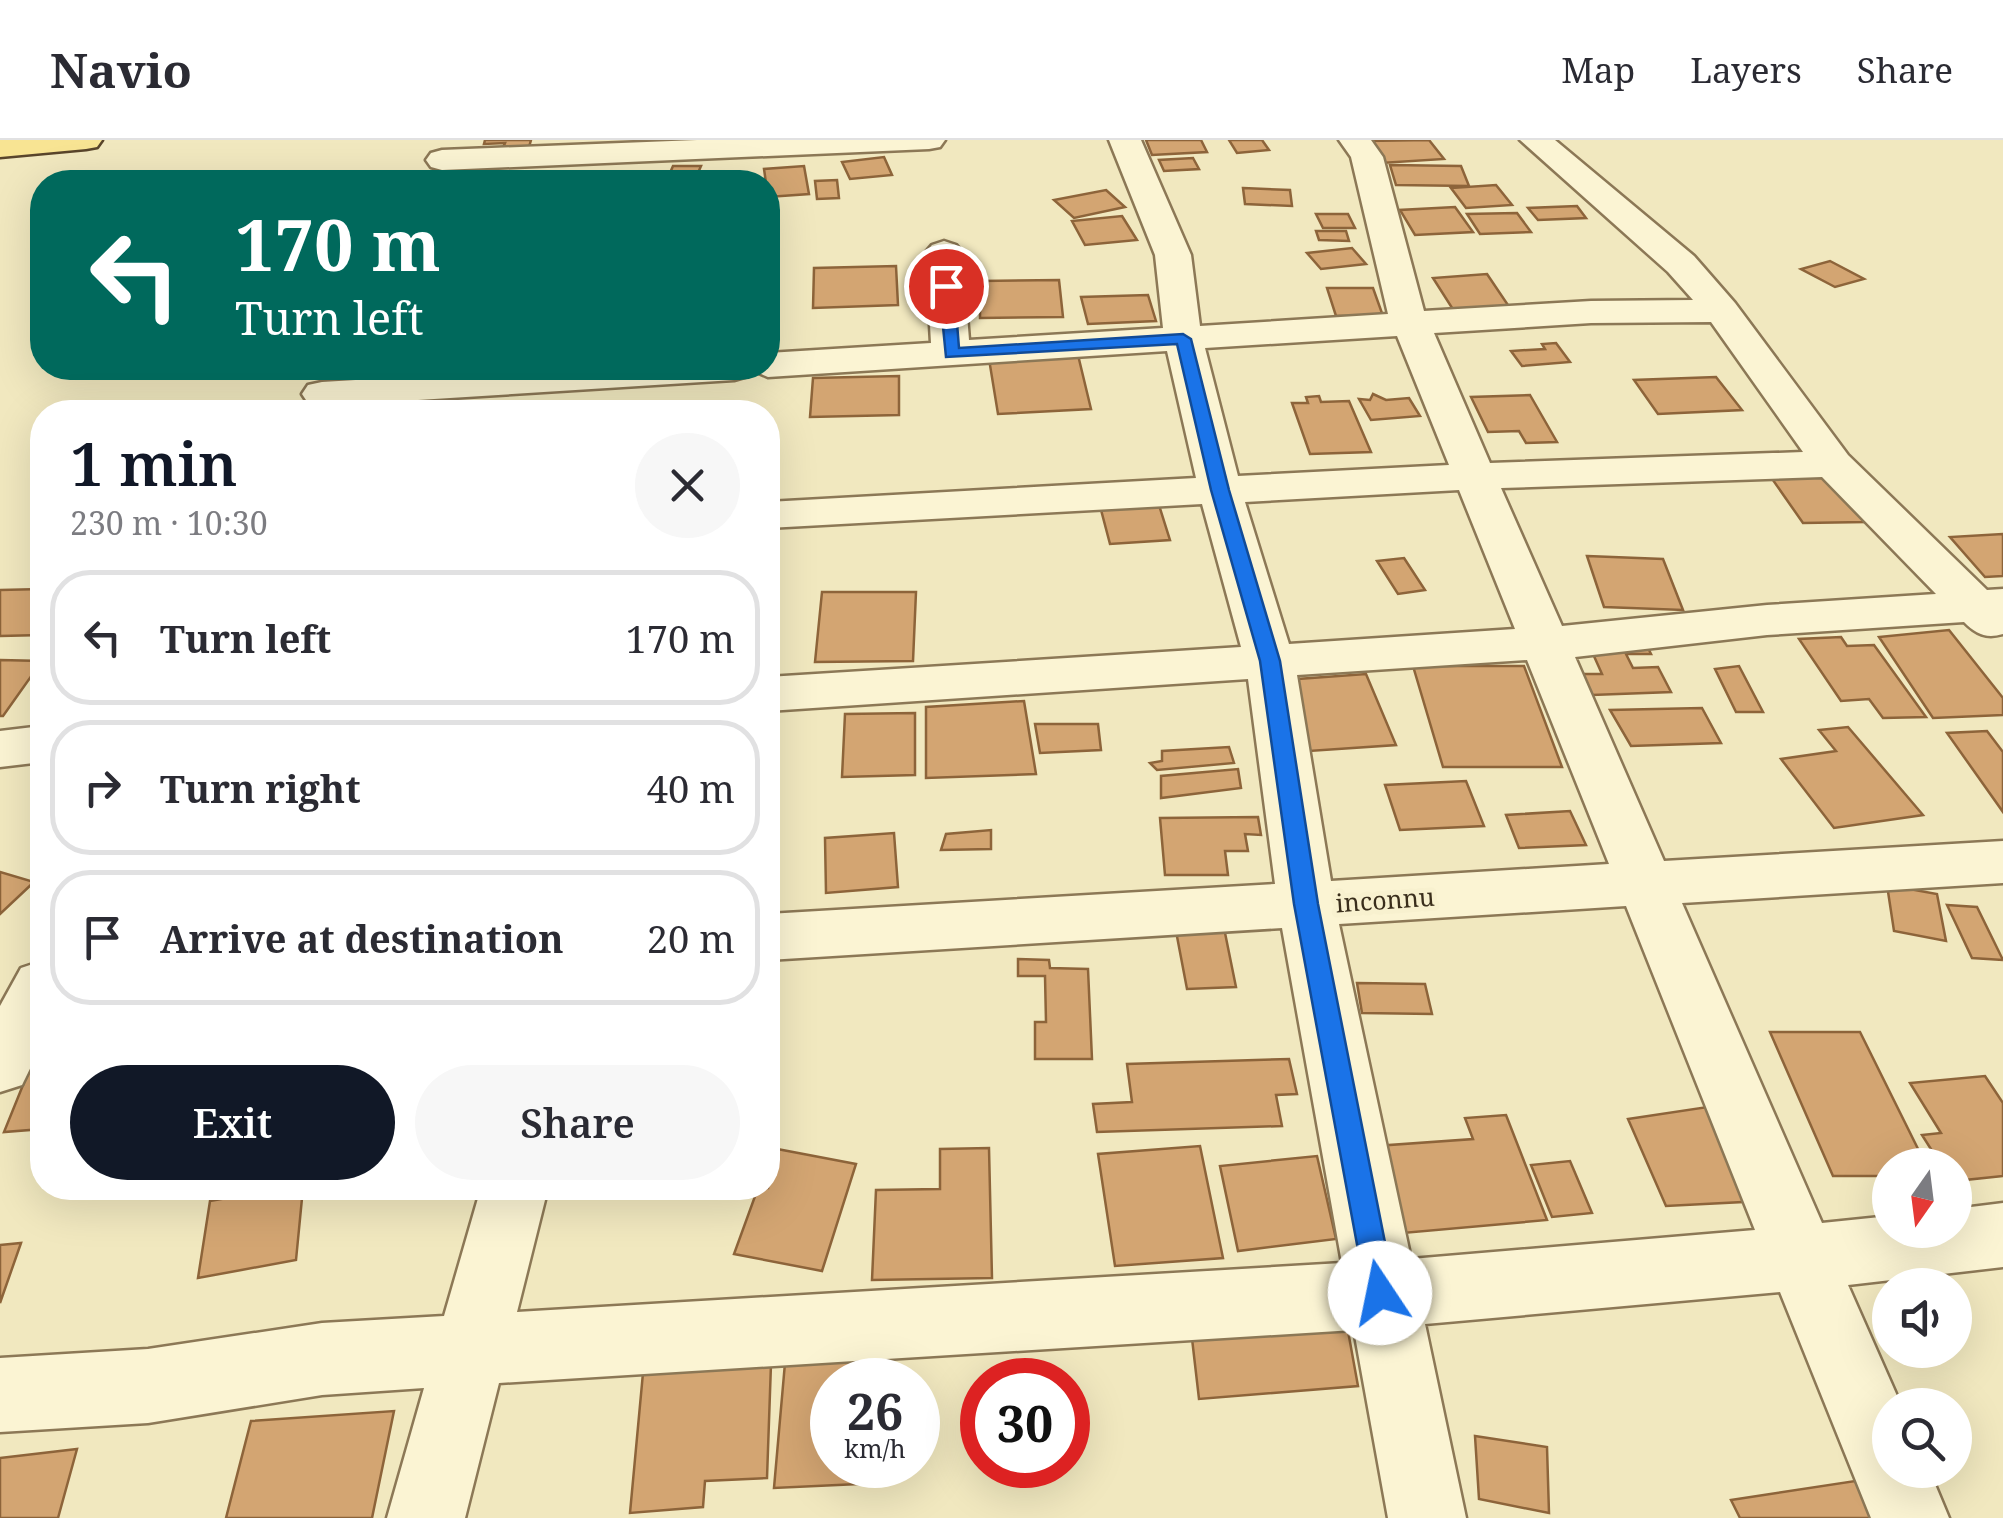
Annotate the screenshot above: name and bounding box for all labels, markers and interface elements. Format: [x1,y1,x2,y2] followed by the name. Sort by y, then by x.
[50,37,192,102] text: Navio
[1561,46,1635,93] text: Map
[1690,46,1802,93] text: Layers
[1857,46,1953,93] text: Share
[235,196,441,292] text: 170 m
[70,210,200,340] icon: left
[904,244,989,329] pin
[919,259,974,314] icon: arrive
[235,287,424,348] text: Turn left
[70,422,238,504] text: 1 min
[635,433,740,538] button: close
[70,501,268,544] text: 230 m · 10:30
[75,610,130,665] icon: left
[160,612,331,664] text: Turn left
[625,612,735,664] text: 170 m
[75,760,130,815] icon: right
[160,762,361,814] text: Turn right
[647,762,735,814] text: 40 m
[1334,879,1436,919] street label: inconnu
[75,910,130,965] icon: arrive
[160,912,564,964] text: Arrive at destination
[647,912,735,964] text: 20 m
[70,1065,395,1180] button: Exit
[415,1065,740,1180] button: Share
[1872,1148,1972,1248] north arrow
[1872,1148,1972,1488] map controls
[1328,1241,1432,1345] position arrow
[1872,1268,1972,1368] button: sound
[960,1358,1090,1488] speed limit sign: 30
[847,1377,903,1445] text: 26
[1872,1388,1972,1488] button: search
[844,1431,906,1465] text: km/h

